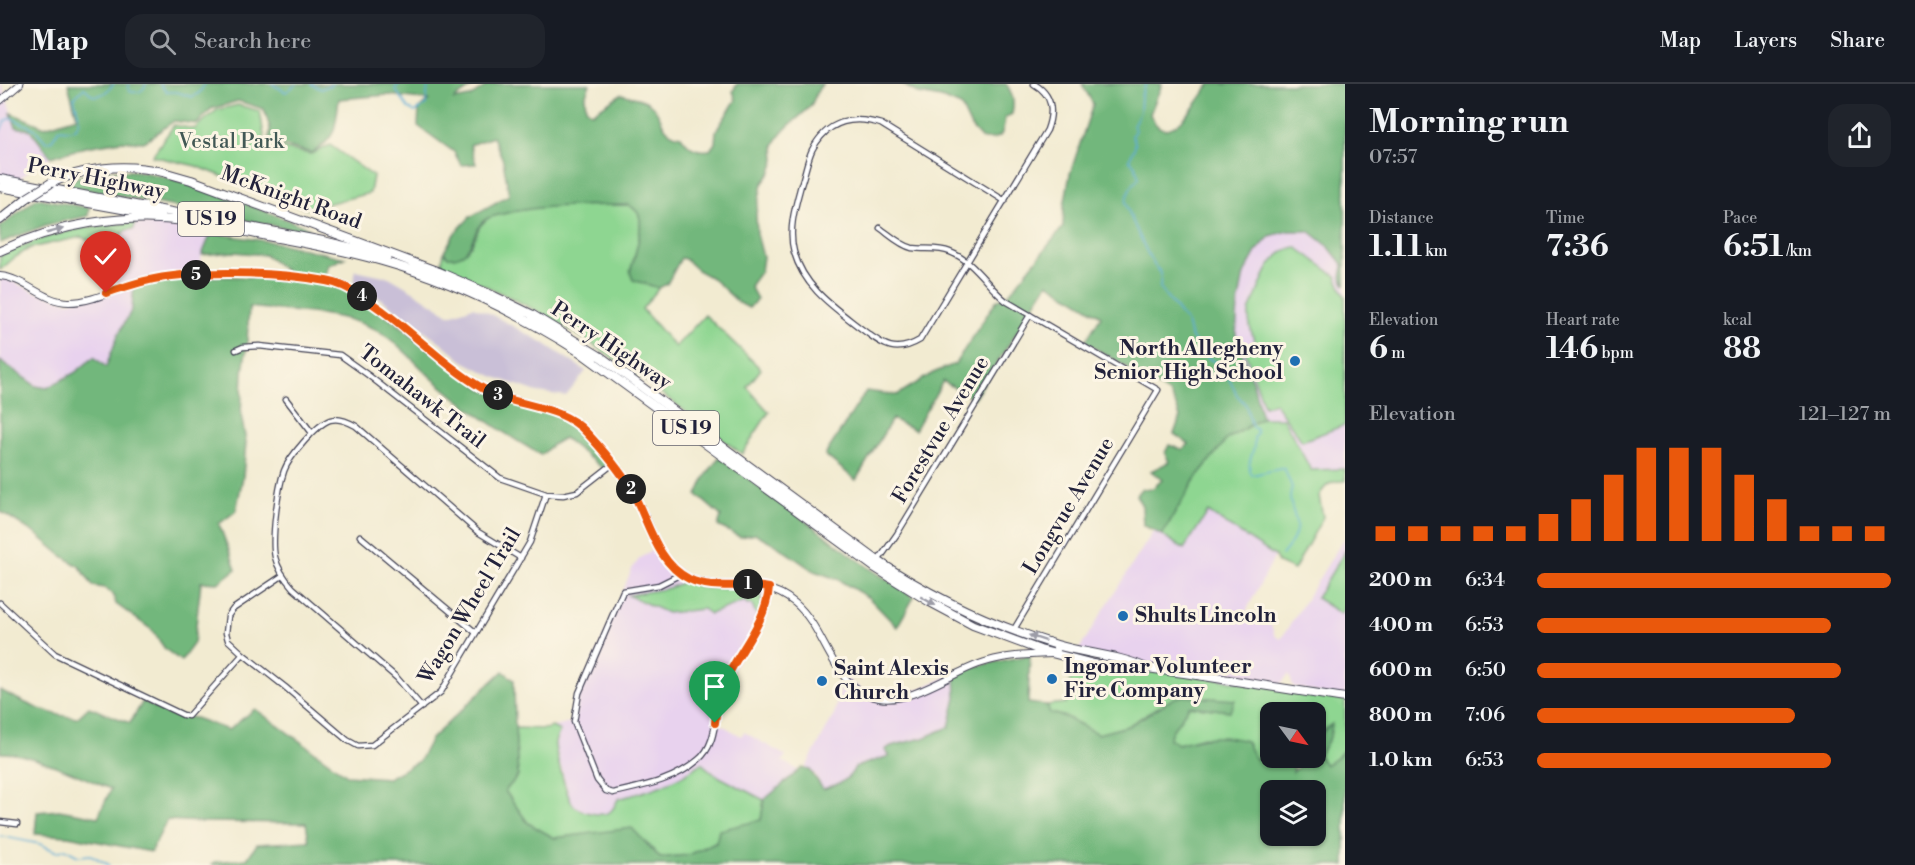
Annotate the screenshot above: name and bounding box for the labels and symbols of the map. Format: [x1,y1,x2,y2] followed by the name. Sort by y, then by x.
[177,129,285,155] park label: Vestal Park
[25,153,168,205] street label: Perry Highway
[217,161,365,236] street label: McKnight Road
[178,202,244,236] road number: US 19
[46,225,64,235] one-way arrow
[80,231,131,293] pin
[181,260,211,290] pin: 5
[347,281,377,311] pin: 4
[546,296,677,396] street label: Perry Highway
[1094,336,1283,386] place label: North Allegheny Senior High School
[354,340,490,454] street label: Tomahawk Trail
[887,352,995,508] street label: Forestvue Avenue
[1288,354,1302,368] marker: North Allegheny Senior High School
[483,380,513,410] pin: 3
[653,411,719,445] road number: US 19
[1018,433,1120,579] street label: Longvue Avenue
[616,474,646,504] pin: 2
[413,523,527,690] street label: Wagon Wheel Trail
[733,569,763,599] pin: 1
[920,595,936,606] one-way arrow
[1135,603,1277,629] place label: Shults Lincoln
[1116,609,1130,623] marker: Shults Lincoln
[1028,633,1046,643] one-way arrow
[1064,654,1252,704] place label: Ingomar Volunteer Fire Company
[834,656,949,706] place label: Saint Alexis Church
[689,661,740,723] pin
[1045,672,1059,686] marker: Ingomar Volunteer Fire Company
[815,674,829,688] marker: Saint Alexis Church
[1260,702,1326,768] north arrow

